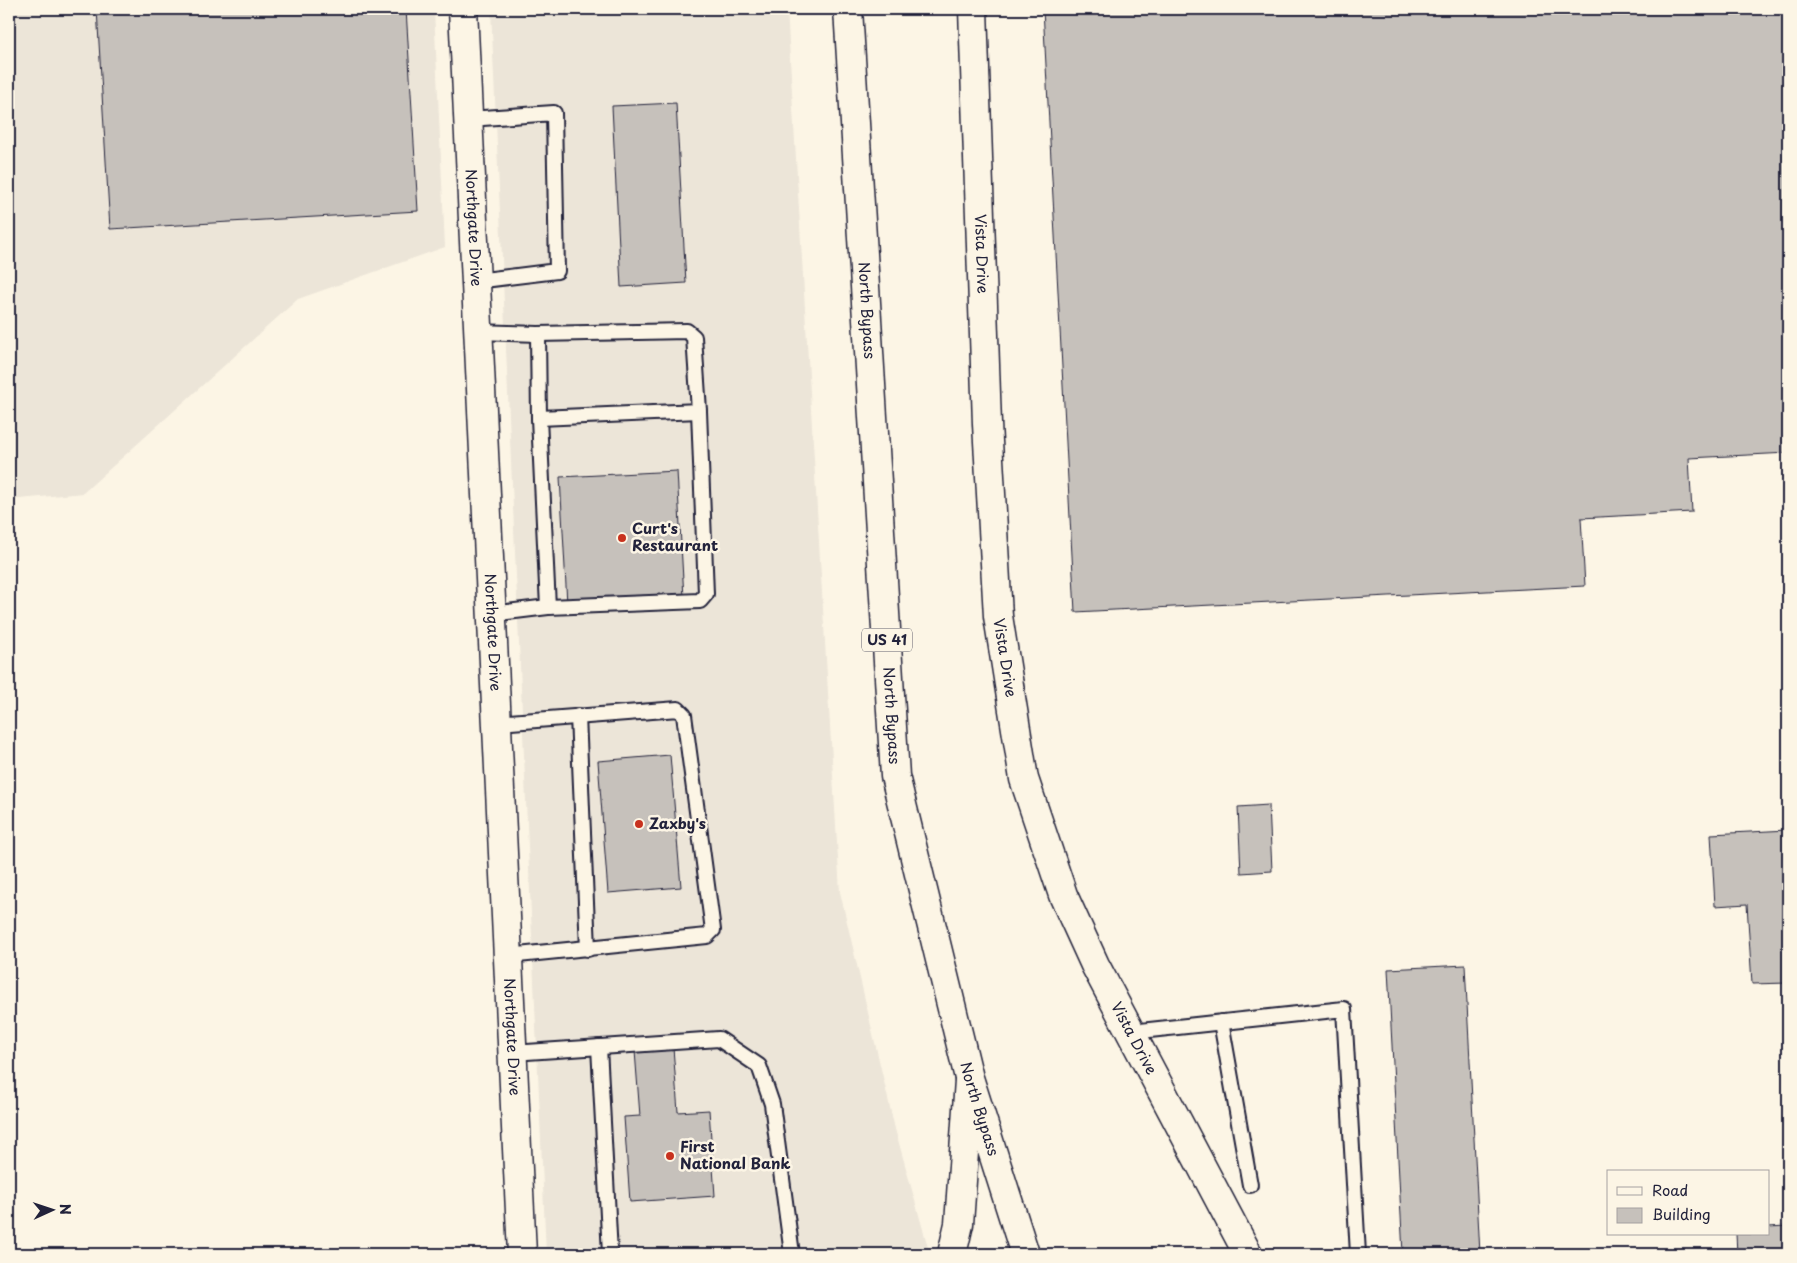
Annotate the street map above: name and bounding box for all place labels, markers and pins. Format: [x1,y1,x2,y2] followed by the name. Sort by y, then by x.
[632,516,718,556] place label: Curt's Restaurant
[616,532,628,544] marker: Curt's Restaurant
[649,811,706,834] place label: Zaxby's
[633,818,645,830] marker: Zaxby's
[680,1134,791,1174] place label: First National Bank
[664,1150,676,1162] marker: First National Bank

